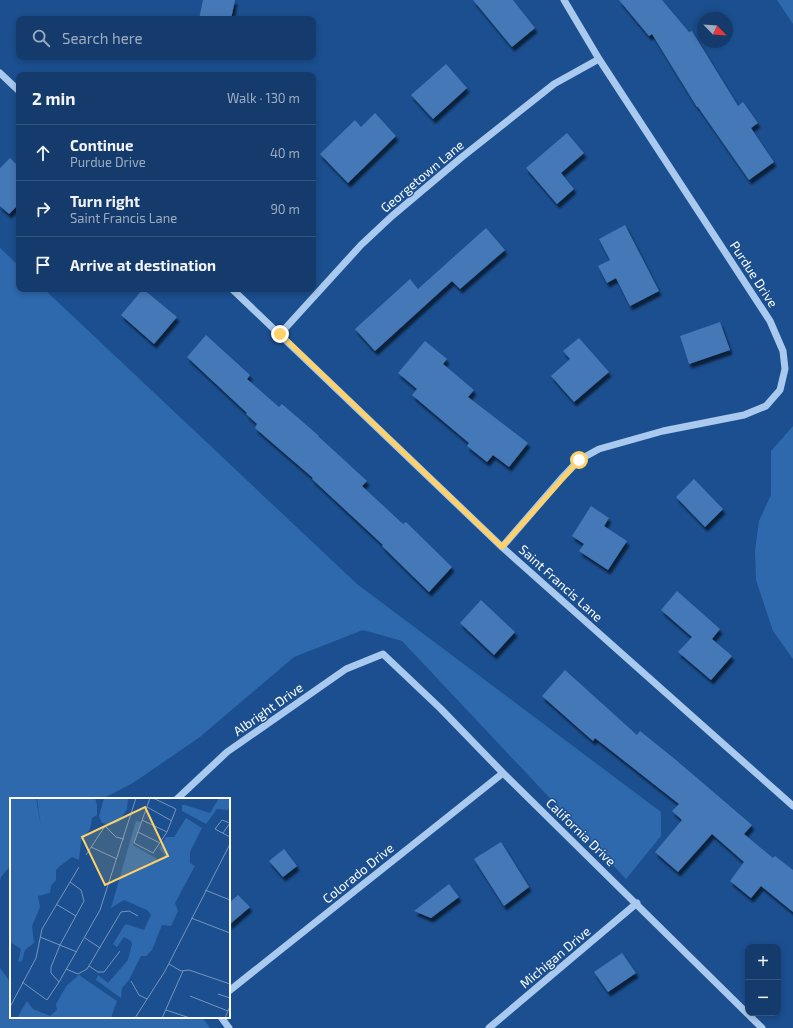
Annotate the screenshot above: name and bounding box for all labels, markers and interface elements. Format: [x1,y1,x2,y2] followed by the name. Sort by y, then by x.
[697,12,733,48] north arrow
[16,16,316,60] search box
[30,27,52,49] icon: search
[62,29,143,47] text: Search here
[32,88,75,108] text: 2 min
[227,90,300,106] text: Walk · 130 m
[70,136,133,154] text: Continue
[377,137,467,215] street label: Georgetown Lane
[32,142,54,164] icon: ahead
[270,145,300,161] text: 40 m
[70,154,146,170] text: Purdue Drive
[70,192,140,210] text: Turn right
[32,198,54,220] icon: right
[270,201,300,217] text: 90 m
[70,210,177,226] text: Saint Francis Lane
[727,238,781,310] street label: Purdue Drive
[32,254,54,276] icon: arrive
[70,256,216,274] text: Arrive at destination
[271,325,289,343] route end
[570,451,588,469] route start
[516,541,606,625] street label: Saint Francis Lane
[230,679,306,739] street label: Albright Drive
[543,795,619,869] street label: California Drive
[10,798,230,1018] inset map
[319,839,397,907] street label: Colorado Drive
[516,923,594,991] street label: Michigan Drive
[745,944,781,1016] map controls
[745,944,781,980] button: +
[745,980,781,1016] button: −

